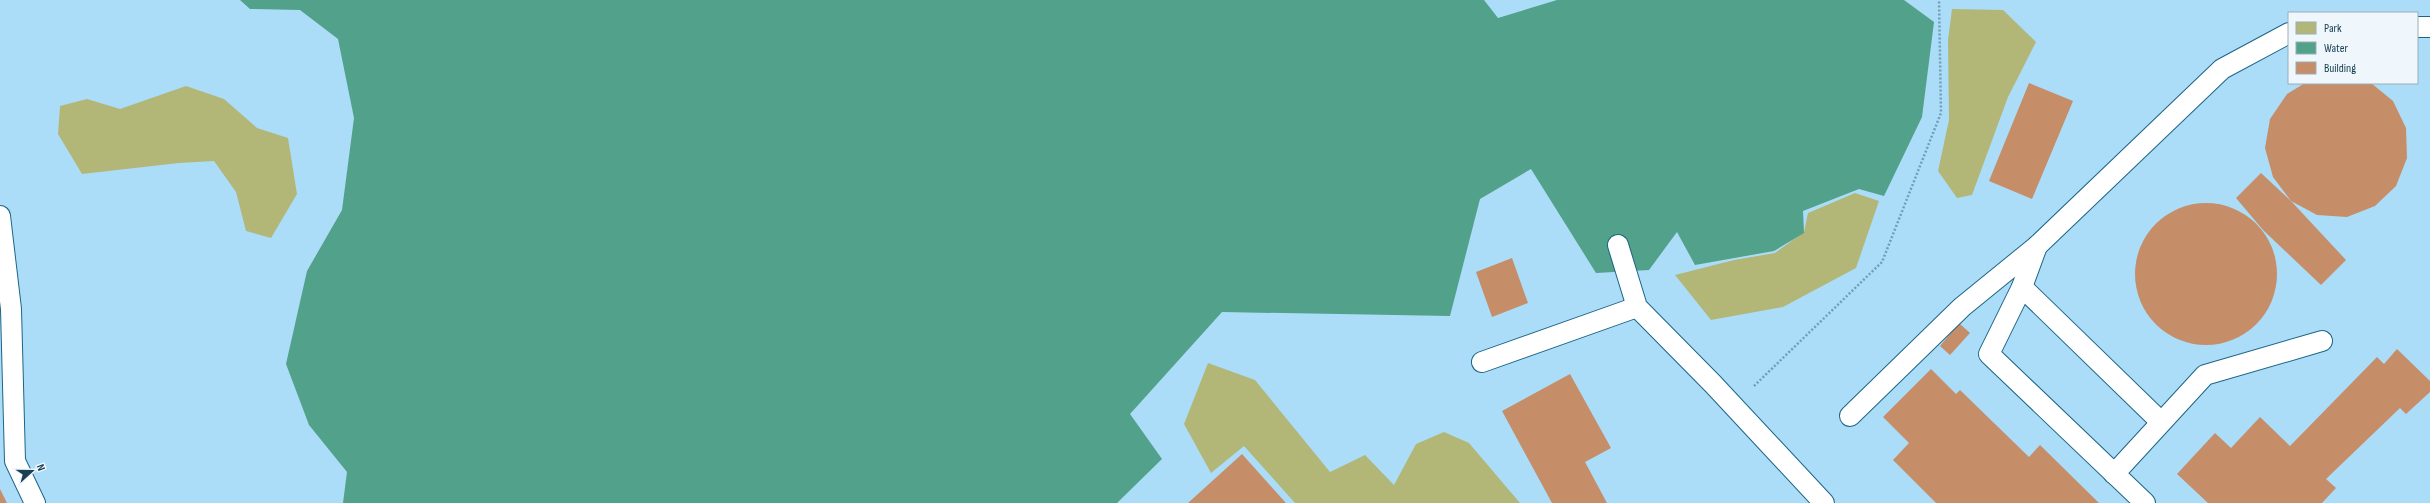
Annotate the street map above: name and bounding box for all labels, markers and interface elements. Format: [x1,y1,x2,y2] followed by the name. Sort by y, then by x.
[2288,12,2418,84] legend
[2324,21,2342,36] text: Park
[2324,41,2348,56] text: Water
[2324,61,2356,76] text: Building
[12,451,52,491] north arrow
[34,463,48,473] text: N

